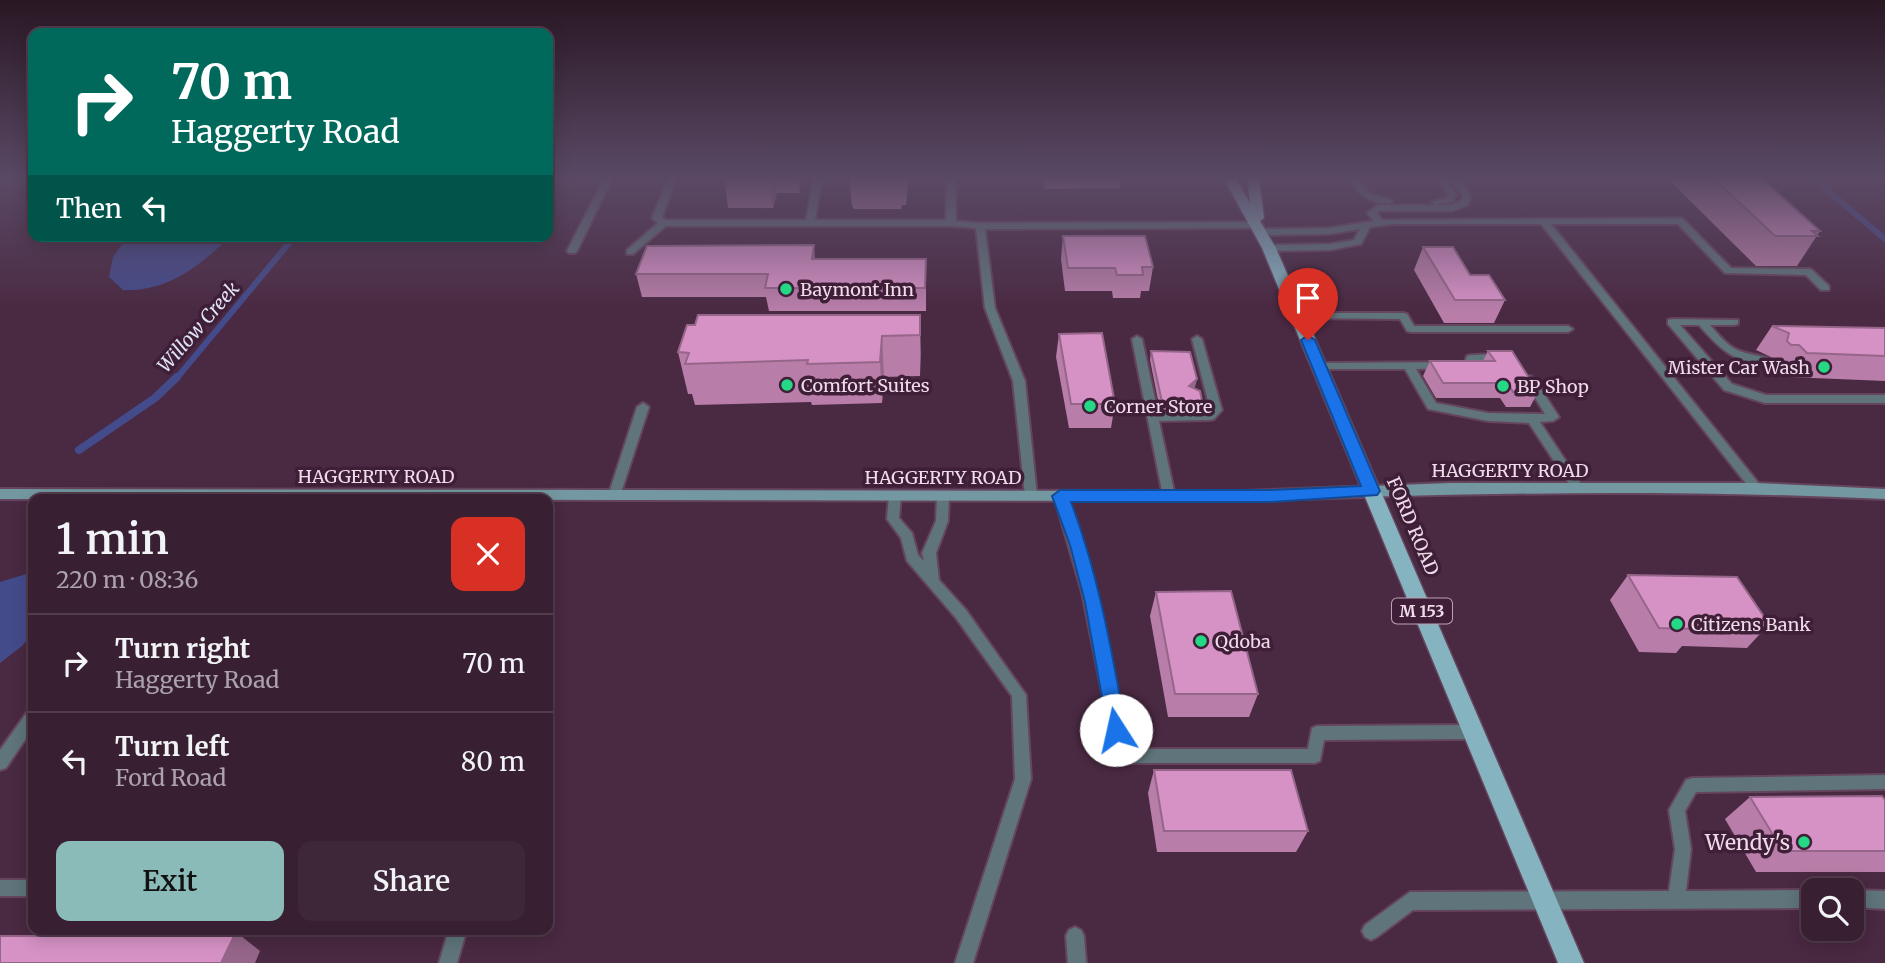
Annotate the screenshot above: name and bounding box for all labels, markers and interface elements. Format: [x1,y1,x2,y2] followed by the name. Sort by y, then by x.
[171,51,292,112] text: 70 m
[56,56,147,147] icon: right
[171,112,400,152] text: Haggerty Road
[136,189,174,227] icon: left
[56,192,122,225] text: Then
[1278,268,1338,340] pin
[152,276,244,377] water label: Willow Creek
[800,278,914,301] place label: Baymont Inn
[1289,279,1327,317] icon: arrive
[778,281,794,297] marker: Baymont Inn
[1668,356,1810,379] place label: Mister Car Wash
[1816,359,1832,375] marker: Mister Car Wash
[801,374,930,397] place label: Comfort Suites
[1517,375,1589,398] place label: BP Shop
[779,377,795,393] marker: Comfort Suites
[1495,378,1511,394] marker: BP Shop
[1104,395,1212,418] place label: Corner Store
[1082,398,1098,414] marker: Corner Store
[1431,459,1589,482] street label: HAGGERTY ROAD
[297,465,455,488] street label: HAGGERTY ROAD
[864,466,1022,489] street label: HAGGERTY ROAD
[1382,473,1444,579] street label: FORD ROAD
[56,513,169,565] text: 1 min
[451,517,525,591] button: close
[56,565,198,594] text: 220 m · 08:36
[1392,598,1452,624] road number: M 153
[1691,613,1811,636] place label: Citizens Bank
[1669,616,1685,632] marker: Citizens Bank
[1215,630,1271,653] place label: Qdoba
[115,632,250,665] text: Turn right
[1193,633,1209,649] marker: Qdoba
[56,644,94,682] icon: right
[462,647,525,680] text: 70 m
[115,665,279,694] text: Haggerty Road
[1079,693,1153,767] position arrow
[115,730,229,763] text: Turn left
[56,742,94,780] icon: left
[461,745,525,778] text: 80 m
[115,763,226,792] text: Ford Road
[1704,829,1790,856] place label: Wendy's
[1796,834,1812,850] marker: Wendy's
[56,841,284,921] button: Exit
[298,841,525,921] button: Share
[1801,878,1864,941] map controls
[1801,878,1864,941] button: search

